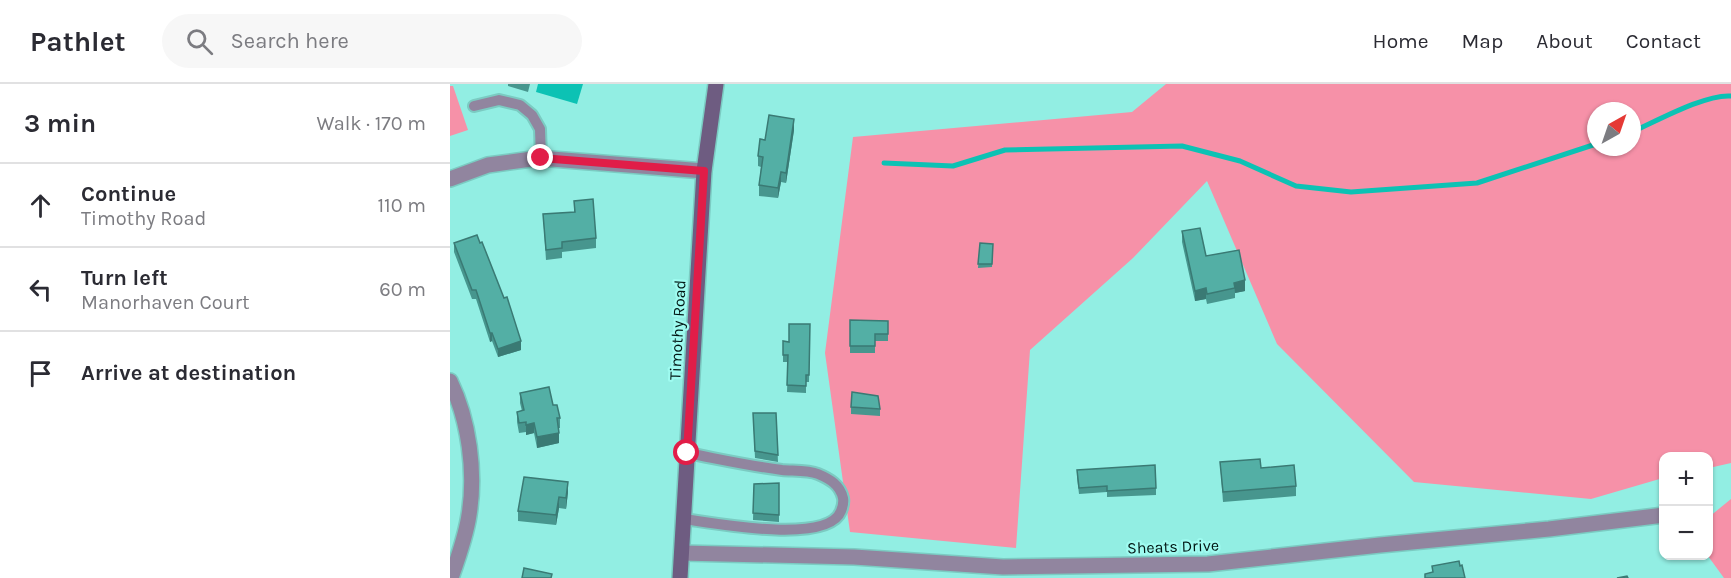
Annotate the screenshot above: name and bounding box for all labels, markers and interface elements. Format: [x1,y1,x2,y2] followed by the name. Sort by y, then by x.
[162,14,582,68] search box
[30,25,126,58] text: Pathlet
[183,25,216,58] icon: search
[231,28,349,54] text: Search here
[1373,29,1429,53] text: Home
[1462,29,1503,53] text: Map
[1536,29,1593,53] text: About
[1626,29,1701,53] text: Contact
[1587,102,1641,156] north arrow
[24,108,96,139] text: 3 min
[316,112,426,135] text: Walk · 170 m
[527,144,553,170] route end
[81,181,176,207] text: Continue
[24,189,57,222] icon: ahead
[377,194,426,217] text: 110 m
[81,207,206,230] text: Timothy Road
[81,265,168,291] text: Turn left
[24,273,57,306] icon: left
[379,278,426,301] text: 60 m
[665,279,690,381] street label: Timothy Road
[81,291,249,314] text: Manorhaven Court
[24,357,57,390] icon: arrive
[81,360,296,386] text: Arrive at destination
[673,439,699,465] route start
[1659,452,1713,560] map controls
[1659,452,1713,506] button: +
[1659,506,1713,560] button: −
[1127,535,1219,558] street label: Sheats Drive

